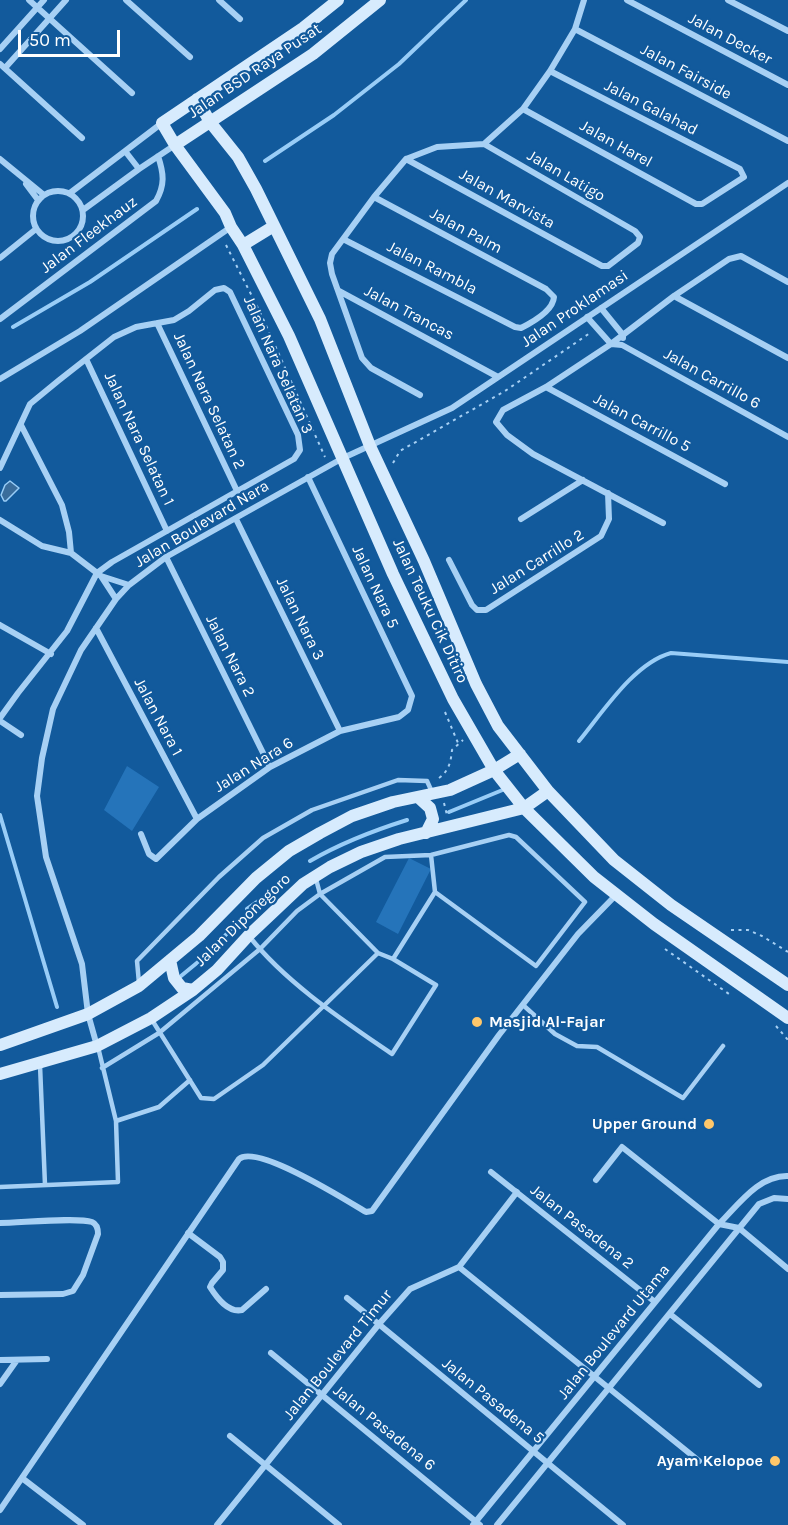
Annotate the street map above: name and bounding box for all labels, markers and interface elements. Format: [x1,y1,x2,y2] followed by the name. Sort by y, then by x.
[685,9,775,69] street label: Jalan Decker
[21,18,123,56] scale bar
[185,19,325,123] street label: Jalan BSD Raya Pusat
[29,29,71,51] text: 50 m
[637,40,735,104] street label: Jalan Fairside
[601,76,701,140] street label: Jalan Galahad
[576,116,656,172] street label: Jalan Harel
[524,146,608,206] street label: Jalan Latigo
[456,165,558,233] street label: Jalan Marvista
[37,192,141,278] street label: Jalan Fleekhauz
[427,204,505,258] street label: Jalan Palm
[384,237,480,299] street label: Jalan Rambla
[518,266,632,352] street label: Jalan Proklamasi
[361,281,457,345] street label: Jalan Trancas
[239,293,317,437] street label: Jalan Nara Selatan 3
[169,329,249,473] street label: Jalan Nara Selatan 2
[660,345,764,413] street label: Jalan Carrillo 6
[100,369,178,509] street label: Jalan Nara Selatan 1
[590,389,694,457] street label: Jalan Carrillo 5
[131,476,273,572] street label: Jalan Boulevard Nara
[486,525,588,599] street label: Jalan Carrillo 2
[388,536,472,686] street label: Jalan Teuku Cik Ditiro
[347,543,403,631] street label: Jalan Nara 5
[272,575,328,663] street label: Jalan Nara 3
[201,612,259,700] street label: Jalan Nara 2
[129,675,187,759] street label: Jalan Nara 1
[211,733,297,797] street label: Jalan Nara 6
[191,869,295,971] street label: Jalan Diponegoro
[489,1012,605,1032] place label: Masjid Al-Fajar
[470,1015,484,1029] marker: Masjid Al-Fajar
[592,1114,697,1134] place label: Upper Ground
[702,1117,716,1131] marker: Upper Ground
[526,1181,638,1273] street label: Jalan Pasadena 2
[554,1261,674,1403] street label: Jalan Boulevard Utama
[279,1286,397,1424] street label: Jalan Boulevard Timur
[438,1354,548,1448] street label: Jalan Pasadena 5
[329,1381,439,1475] street label: Jalan Pasadena 6
[657,1451,763,1471] place label: Ayam Kelopoe
[768,1454,782,1468] marker: Ayam Kelopoe

